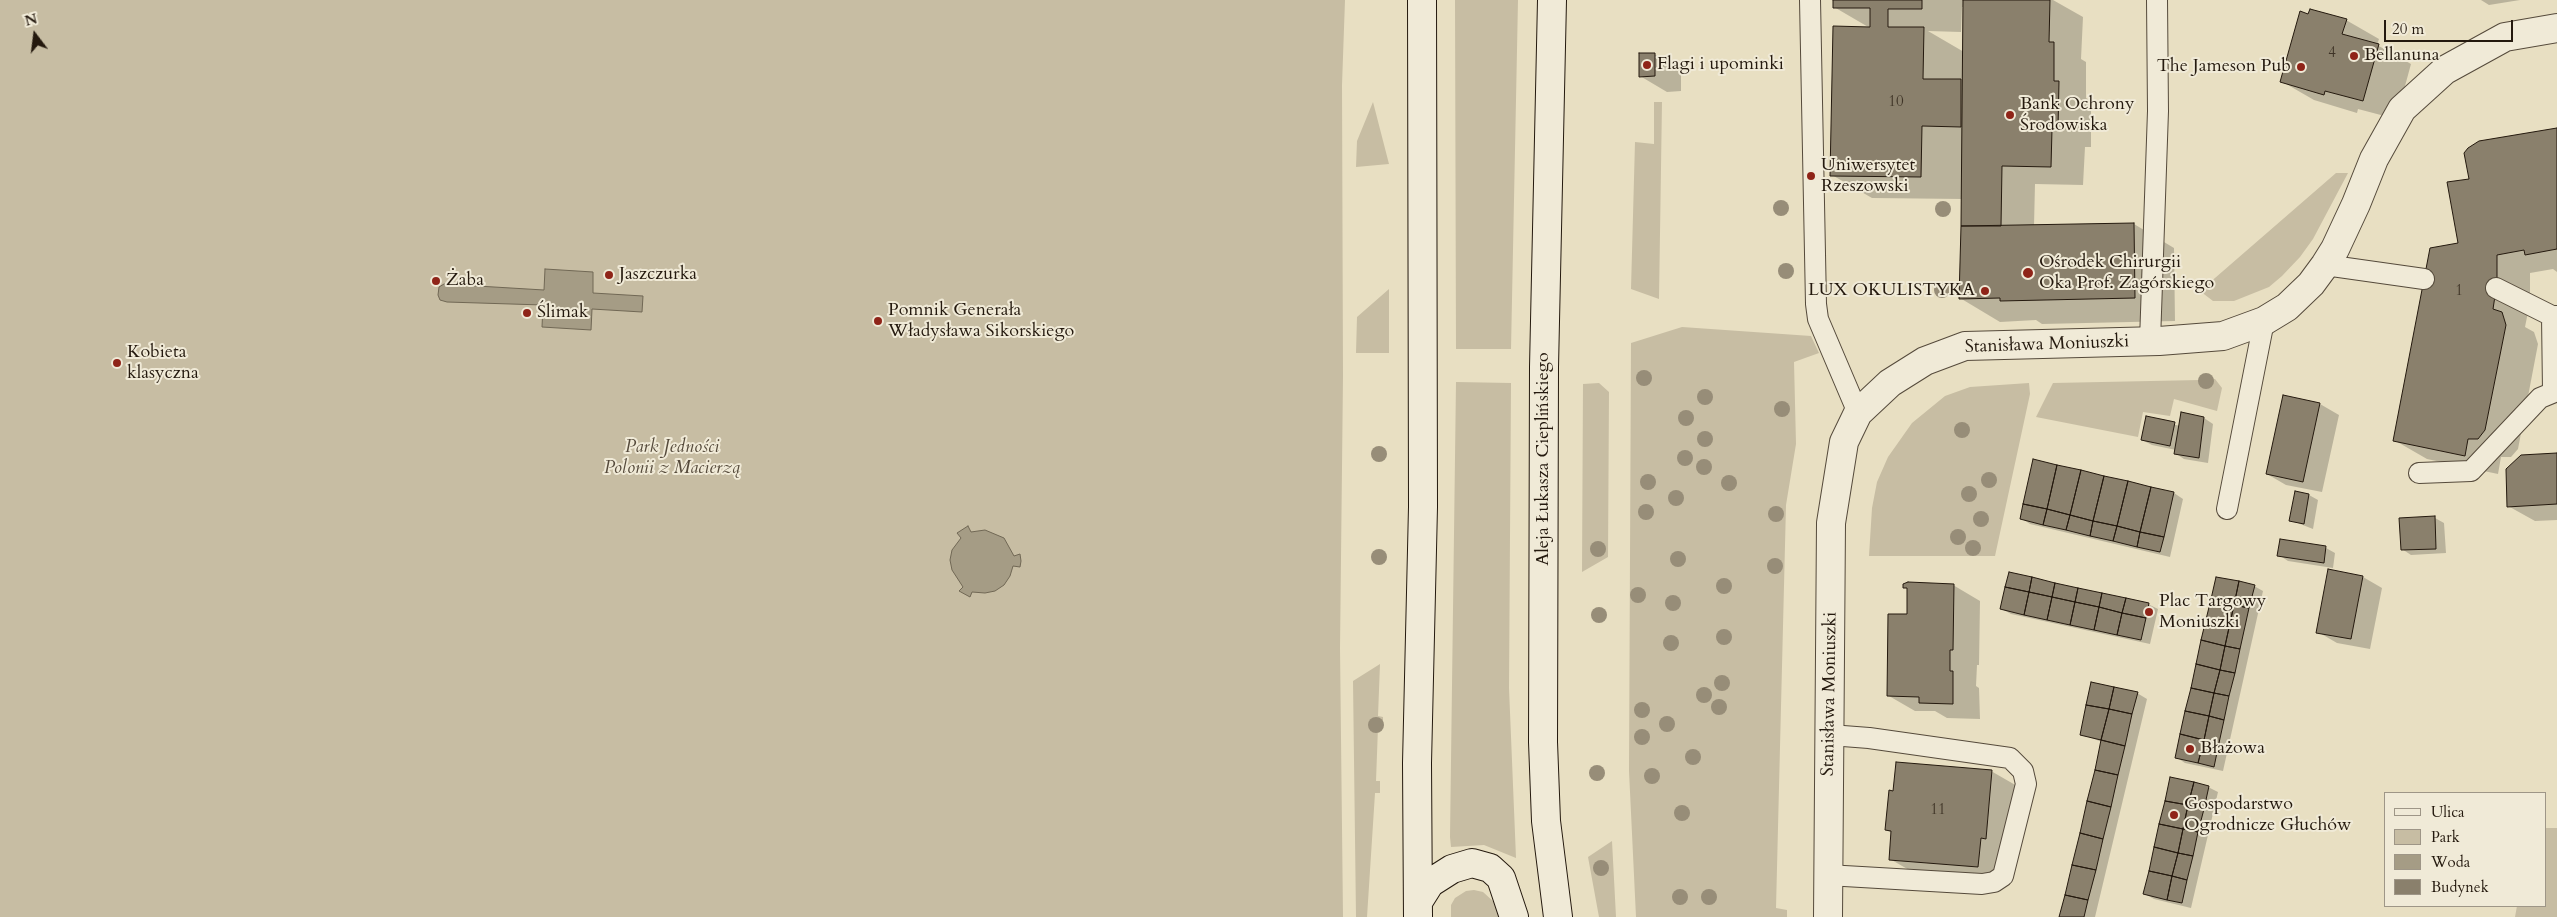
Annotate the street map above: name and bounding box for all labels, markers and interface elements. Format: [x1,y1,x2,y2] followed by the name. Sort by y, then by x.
[23,9,39,31] text: N
[10,10,60,60] north arrow
[2387,10,2516,42] scale bar
[2392,19,2424,39] text: 20 m
[2328,45,2336,63] house number: 4
[2364,45,2439,67] place label: Bellanuna
[2348,50,2360,62] marker: Bellanuna
[1657,54,1784,76] place label: Flagi i upominki
[2157,56,2291,78] place label: The Jameson Pub
[1641,59,1653,71] marker: Flagi i upominki
[2295,61,2307,73] marker: The Jameson Pub
[1888,94,1904,112] house number: 10
[2020,94,2134,136] place label: Bank Ochrony Środowiska
[2004,109,2016,121] marker: Bank Ochrony Środowiska
[1821,155,1915,198] place label: Uniwersytet Rzeszowski
[1805,170,1817,182] marker: Uniwersytet Rzeszowski
[2039,252,2214,294] place label: Ośrodek Chirurgii Oka Prof. Zagórskiego
[619,264,697,286] place label: Jaszczurka
[2021,266,2035,280] marker: Ośrodek Chirurgii Oka Prof. Zagórskiego
[603,269,615,281] marker: Jaszczurka
[446,270,484,292] place label: Żaba
[430,275,442,287] marker: Żaba
[1808,280,1975,302] place label: LUX OKULISTYKA
[2455,283,2463,301] house number: 1
[1979,285,1991,297] marker: LUX OKULISTYKA
[888,300,1074,342] place label: Pomnik Generała Władysława Sikorskiego
[537,302,588,324] place label: Ślimak
[521,307,533,319] marker: Ślimak
[872,315,884,327] marker: Pomnik Generała Władysława Sikorskiego
[1965,331,2129,359] street label: Stanisława Moniuszki
[127,342,199,384] place label: Kobieta klasyczna
[1533,352,1555,566] street label: Aleja Łukasza Cieplińskiego
[111,357,123,369] marker: Kobieta klasyczna
[604,437,740,479] park label: Park Jedności Polonii z Macierzą
[2159,591,2266,634] place label: Plac Targowy Moniuszki
[2143,606,2155,618] marker: Plac Targowy Moniuszki
[1818,612,1842,776] street label: Stanisława Moniuszki
[2200,738,2265,760] place label: Błażowa
[2184,743,2196,755] marker: Błażowa
[2384,792,2547,907] legend
[2184,794,2351,836] place label: Gospodarstwo Ogrodnicze Głuchów
[1930,802,1946,820] house number: 11
[2431,802,2465,822] text: Ulica
[2168,809,2180,821] marker: Gospodarstwo Ogrodnicze Głuchów
[2431,827,2460,847] text: Park
[2431,852,2470,872] text: Woda
[2431,877,2489,897] text: Budynek

